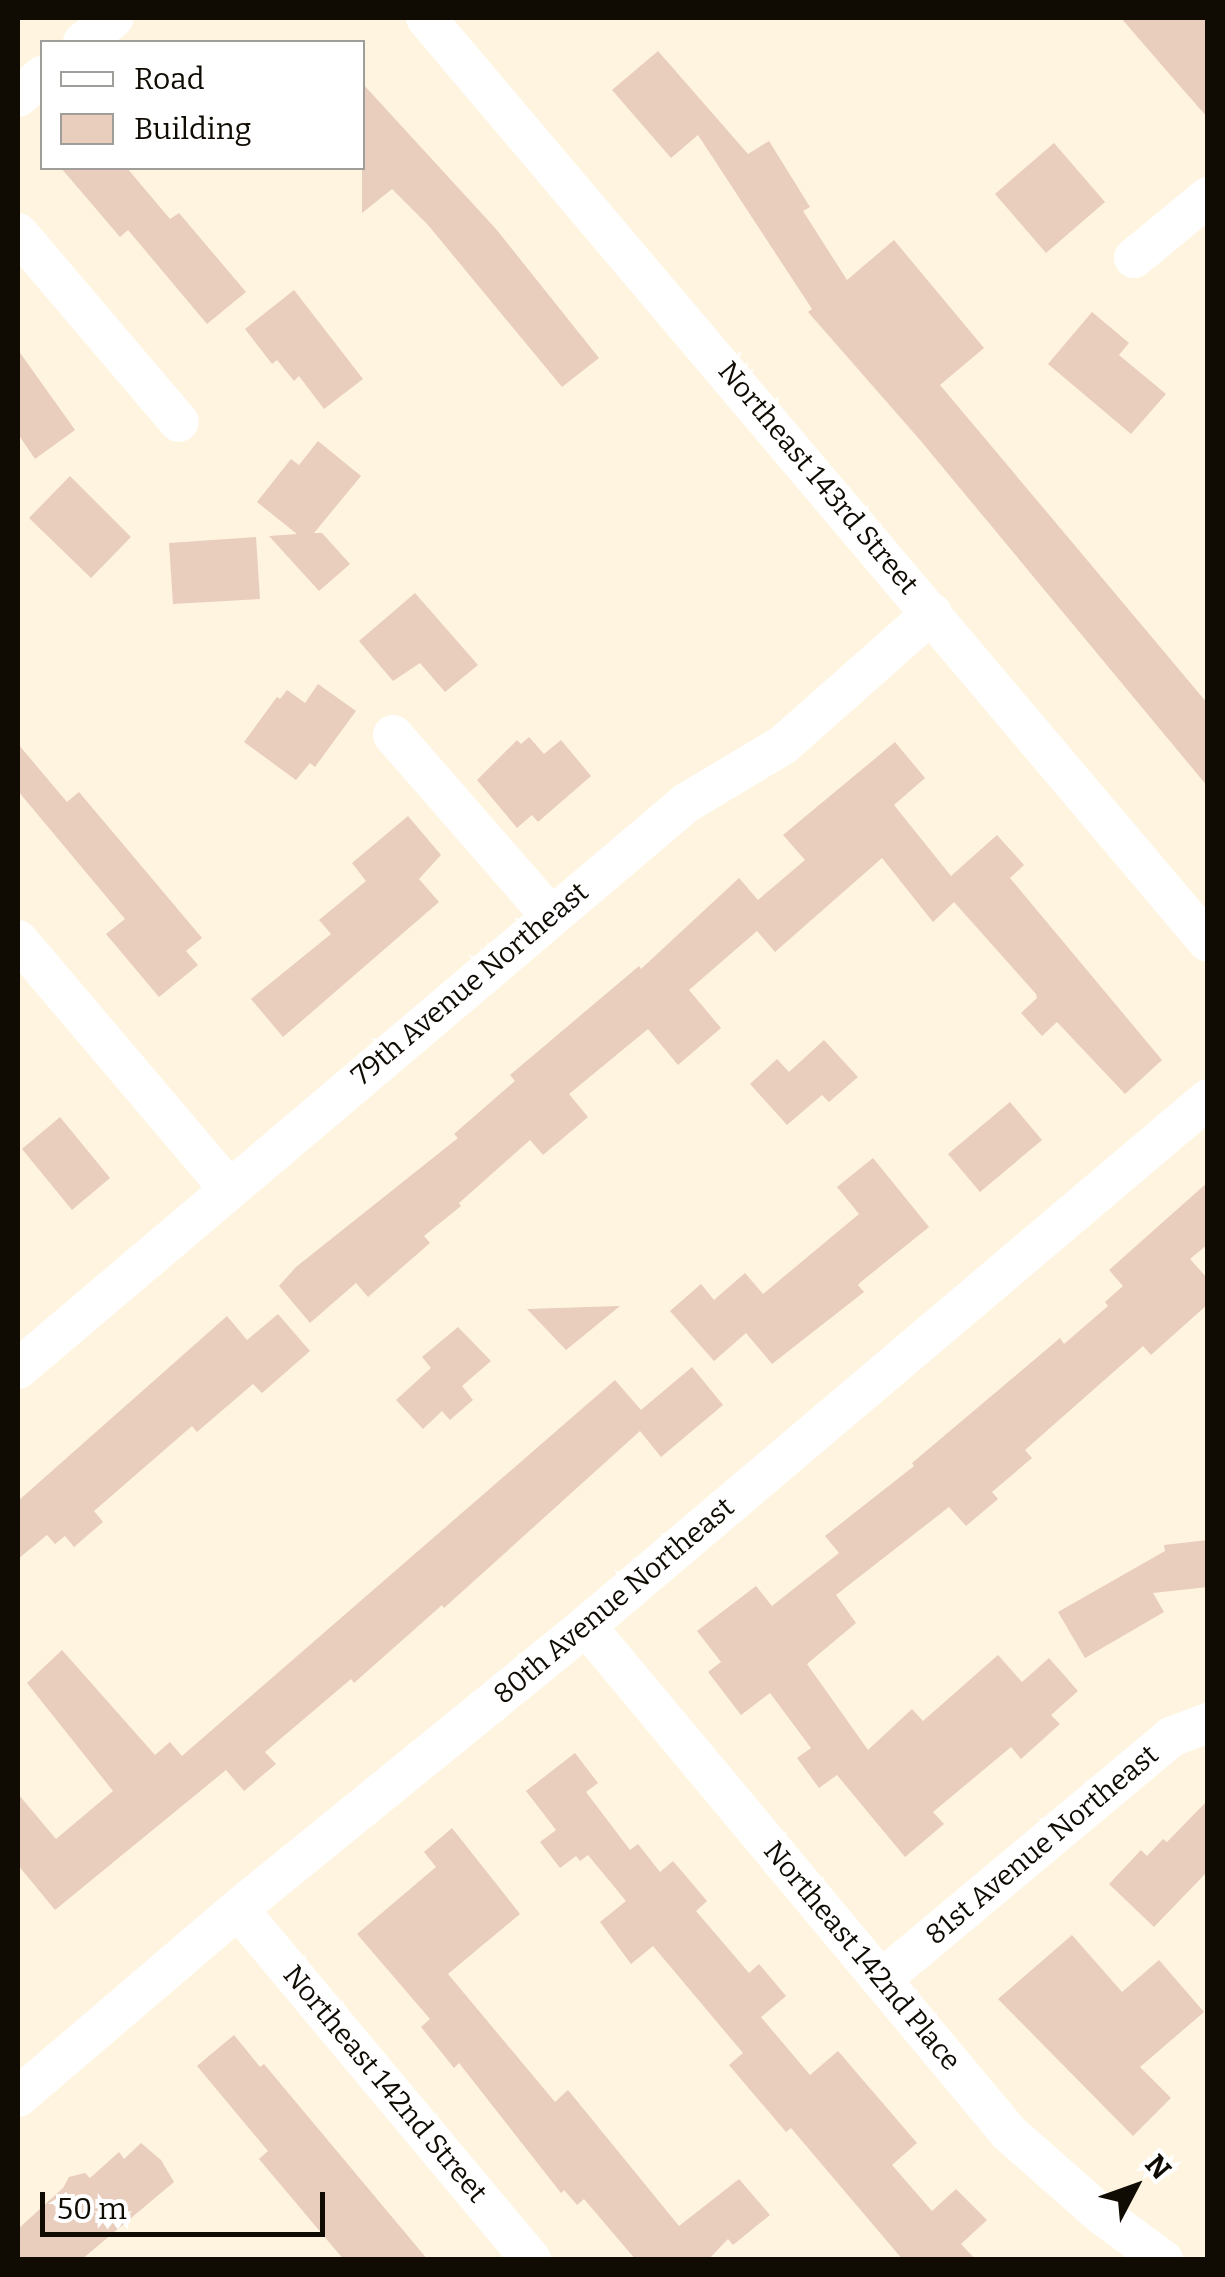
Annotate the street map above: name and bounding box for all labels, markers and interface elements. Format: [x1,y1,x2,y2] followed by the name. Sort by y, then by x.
[40,40,365,170] legend
[134,61,205,97] text: Road
[134,111,252,147] text: Building
[711,355,925,601] street label: Northeast 143rd Street
[345,875,595,1093] street label: 79th Avenue Northeast
[487,1491,741,1711] street label: 80th Avenue Northeast
[919,1738,1165,1952] street label: 81st Avenue Northeast
[756,1835,968,2077] street label: Northeast 142nd Place
[276,1959,494,2209] street label: Northeast 142nd Street
[1085,2137,1185,2237] north arrow
[1138,2148,1178,2186] text: N
[45,2172,330,2234] scale bar
[57,2191,127,2227] text: 50 m

